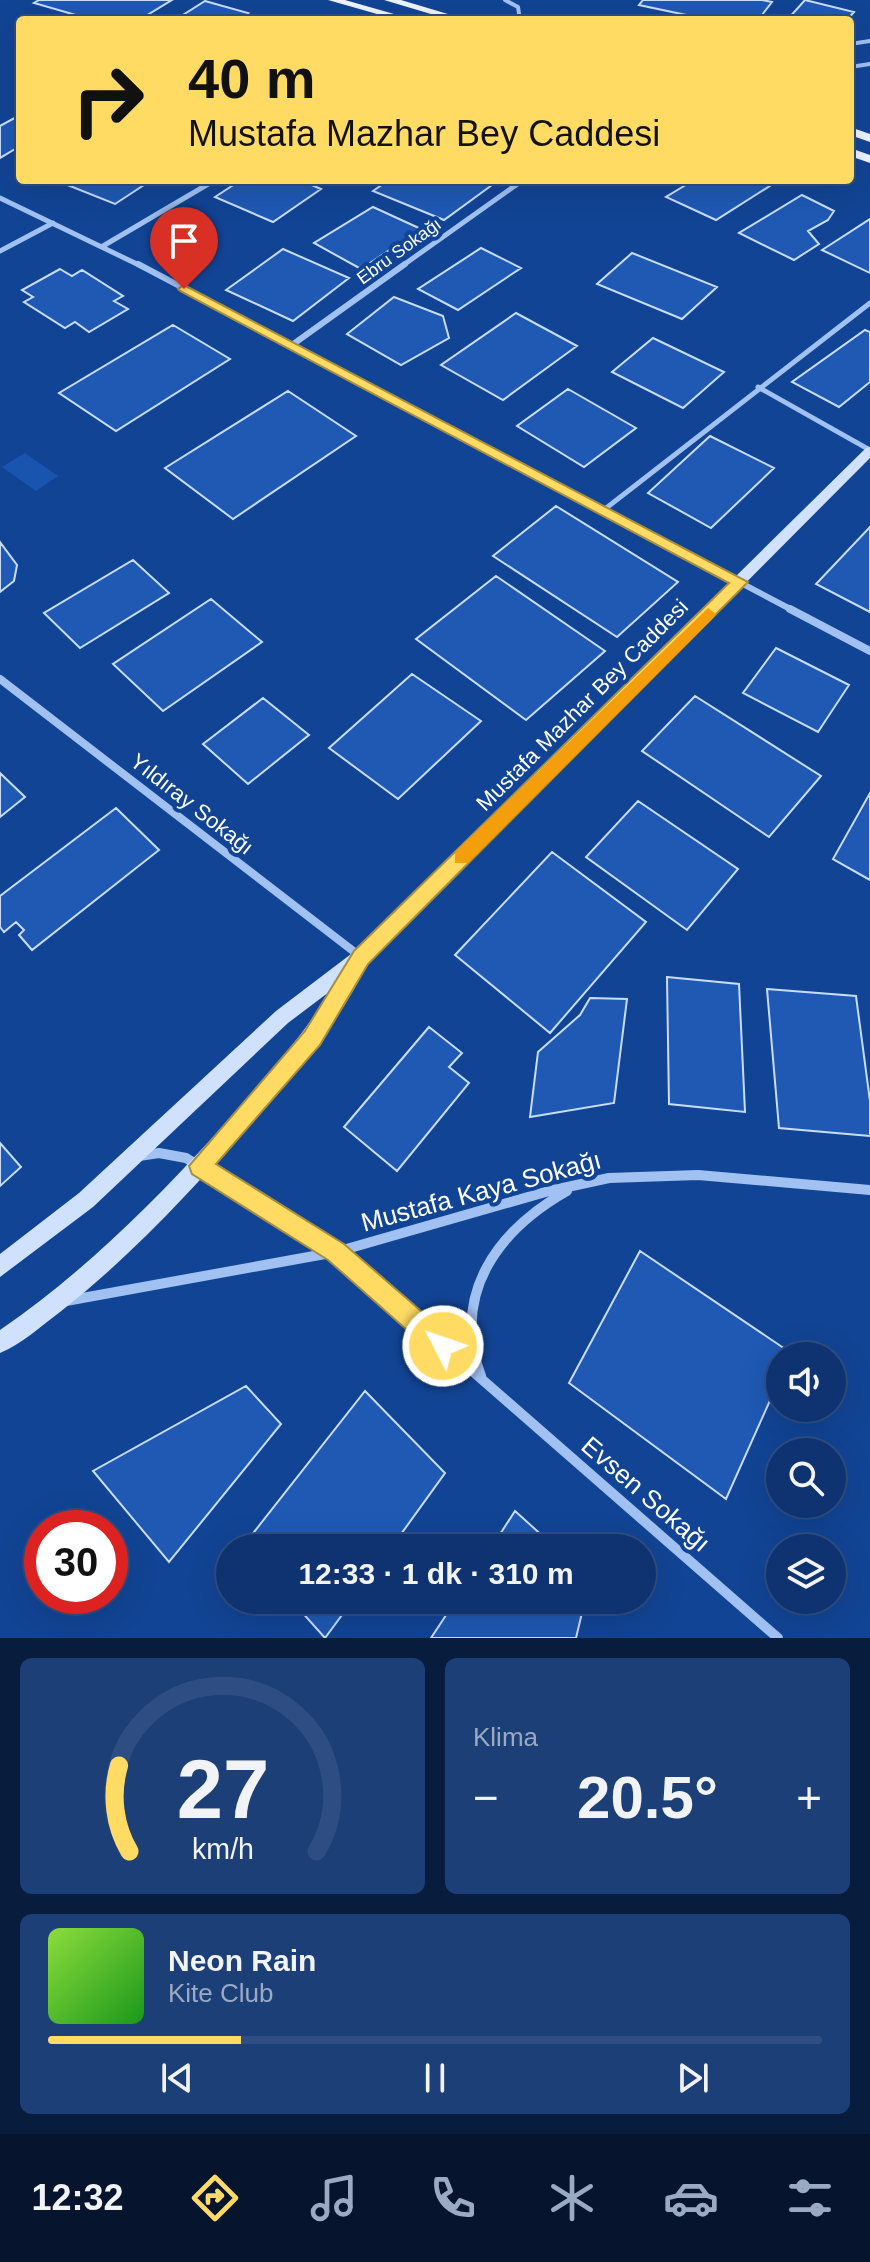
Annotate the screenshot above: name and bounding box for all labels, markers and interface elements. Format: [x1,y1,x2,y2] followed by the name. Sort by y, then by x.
[188,47,316,110] text: 40 m
[56,48,160,152] icon: right
[188,113,660,154] text: Mustafa Mazhar Bey Caddesi
[150,207,218,289] pin
[353,214,445,288] street label: Ebru Sokağı
[162,219,206,263] icon: arrive
[471,594,693,816] street label: Mustafa Mazhar Bey Caddesi
[126,748,258,860] street label: Yıldıray Sokağı
[358,1145,604,1237] street label: Mustafa Kaya Sokağı
[401,1304,485,1388] position arrow
[766,1342,846,1614] map controls
[766,1342,846,1422] button: sound
[576,1430,716,1558] street label: Evsen Sokağı
[766,1438,846,1518] button: search
[24,1510,128,1614] speed limit sign: 30
[766,1534,846,1614] button: layers
[298,1557,574,1590] text: 12:33 · 1 dk · 310 m
[473,1722,538,1752] text: Klima
[176,1743,269,1836] text: 27
[577,1764,718,1831] text: 20.5°
[473,1773,499,1822] text: −
[796,1773,822,1822] text: +
[192,1833,253,1865] text: km/h
[168,1944,316,1977] text: Neon Rain
[168,1978,274,2008] text: Kite Club
[155,2056,199,2100] icon: previous
[413,2056,457,2100] icon: pause
[671,2056,715,2100] icon: next
[187,2170,243,2226] icon: directions
[306,2170,362,2226] icon: music
[425,2170,481,2226] icon: phone
[544,2170,600,2226] icon: climate
[663,2170,719,2226] icon: car
[782,2170,838,2226] icon: filters
[32,2177,124,2218] text: 12:32

